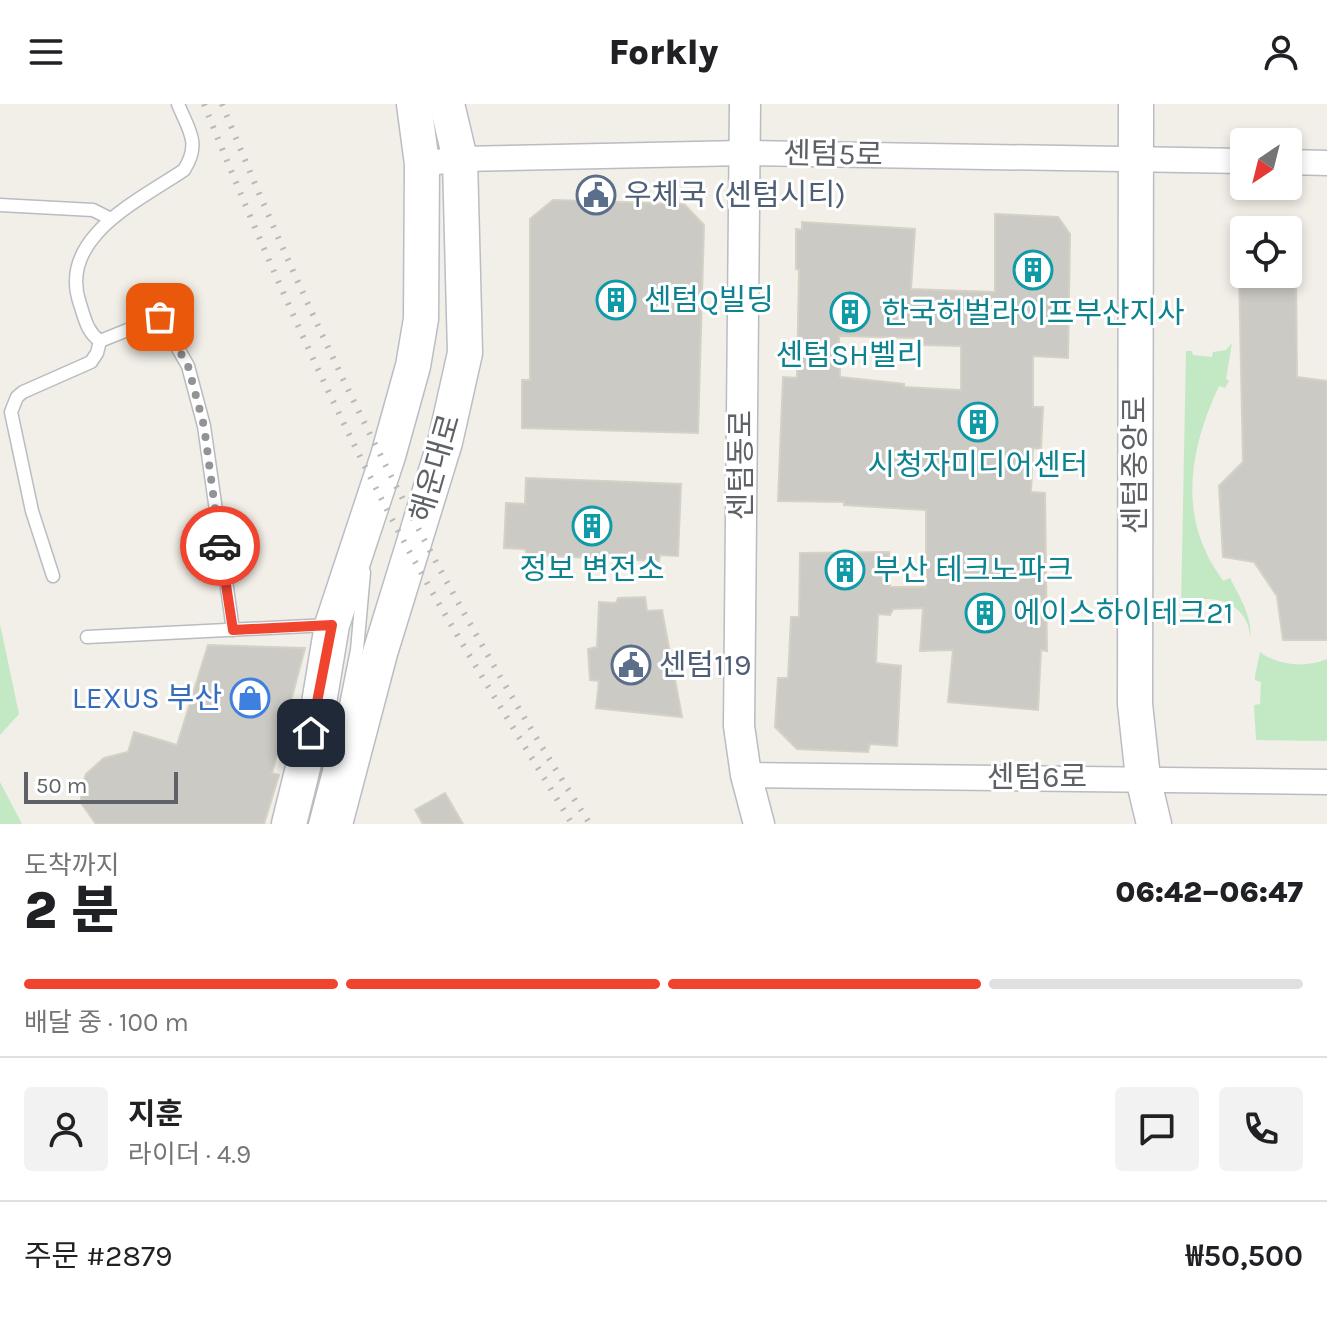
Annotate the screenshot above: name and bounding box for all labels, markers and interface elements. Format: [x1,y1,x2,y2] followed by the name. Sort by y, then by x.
[24,30,68,74] icon: menu
[1259,30,1303,74] icon: person
[609,31,718,73] text: Forkly
[1230,128,1302,200] north arrow
[1230,128,1302,288] map controls
[783,135,883,173] street label: 센텀5로
[575,174,617,216] public building icon: 우체국 (센텀시티)
[624,177,846,213] place label: 우체국 (센텀시티)
[1230,216,1302,288] button: locate
[1012,249,1054,291] building icon: 한국허벌라이프부산지사
[595,279,637,321] building icon: 센텀Q빌딩
[644,282,774,318] place label: 센텀Q빌딩
[126,283,194,351] pin
[829,291,871,333] building icon: 센텀SH벨리
[138,295,182,339] icon: bag
[881,295,1185,331] place label: 한국허벌라이프부산지사
[776,337,924,373] place label: 센텀SH벨리
[1117,396,1153,534] street label: 센텀중앙로
[957,401,999,443] building icon: 시청자미디어센터
[402,410,468,526] street label: 해운대로
[723,410,759,520] street label: 센텀동로
[868,447,1088,483] place label: 시청자미디어센터
[571,505,613,547] building icon: 정보 변전소
[180,506,260,586] courier
[198,524,242,568] icon: car
[824,549,866,591] building icon: 부산 테크노파크
[519,551,665,587] place label: 정보 변전소
[873,552,1073,588] place label: 부산 테크노파크
[964,592,1006,634] building icon: 에이스하이테크21
[1013,595,1234,631] place label: 에이스하이테크21
[610,644,652,686] public building icon: 센텀119
[659,647,751,683] place label: 센텀119
[229,677,271,719] shop icon: LEXUS 부산
[72,680,222,716] place label: LEXUS 부산
[277,699,345,767] pin
[289,711,333,755] icon: home
[987,759,1087,795] street label: 센텀6로
[24,768,178,804] scale bar
[36,773,87,799] text: 50 m
[24,850,120,881] text: 도착까지
[1115,874,1303,910] text: 06:42–06:47
[24,880,119,941] text: 2 분
[24,1007,189,1038] text: 배달 중 · 100 m
[24,1087,108,1171] button: person
[1115,1087,1199,1171] button: chat
[1219,1087,1303,1171] button: phone
[128,1096,183,1132] text: 지훈
[128,1139,251,1170] text: 라이더 · 4.9
[24,1238,172,1274] text: 주문 #2879
[1186,1238,1303,1274] text: ₩50,500

